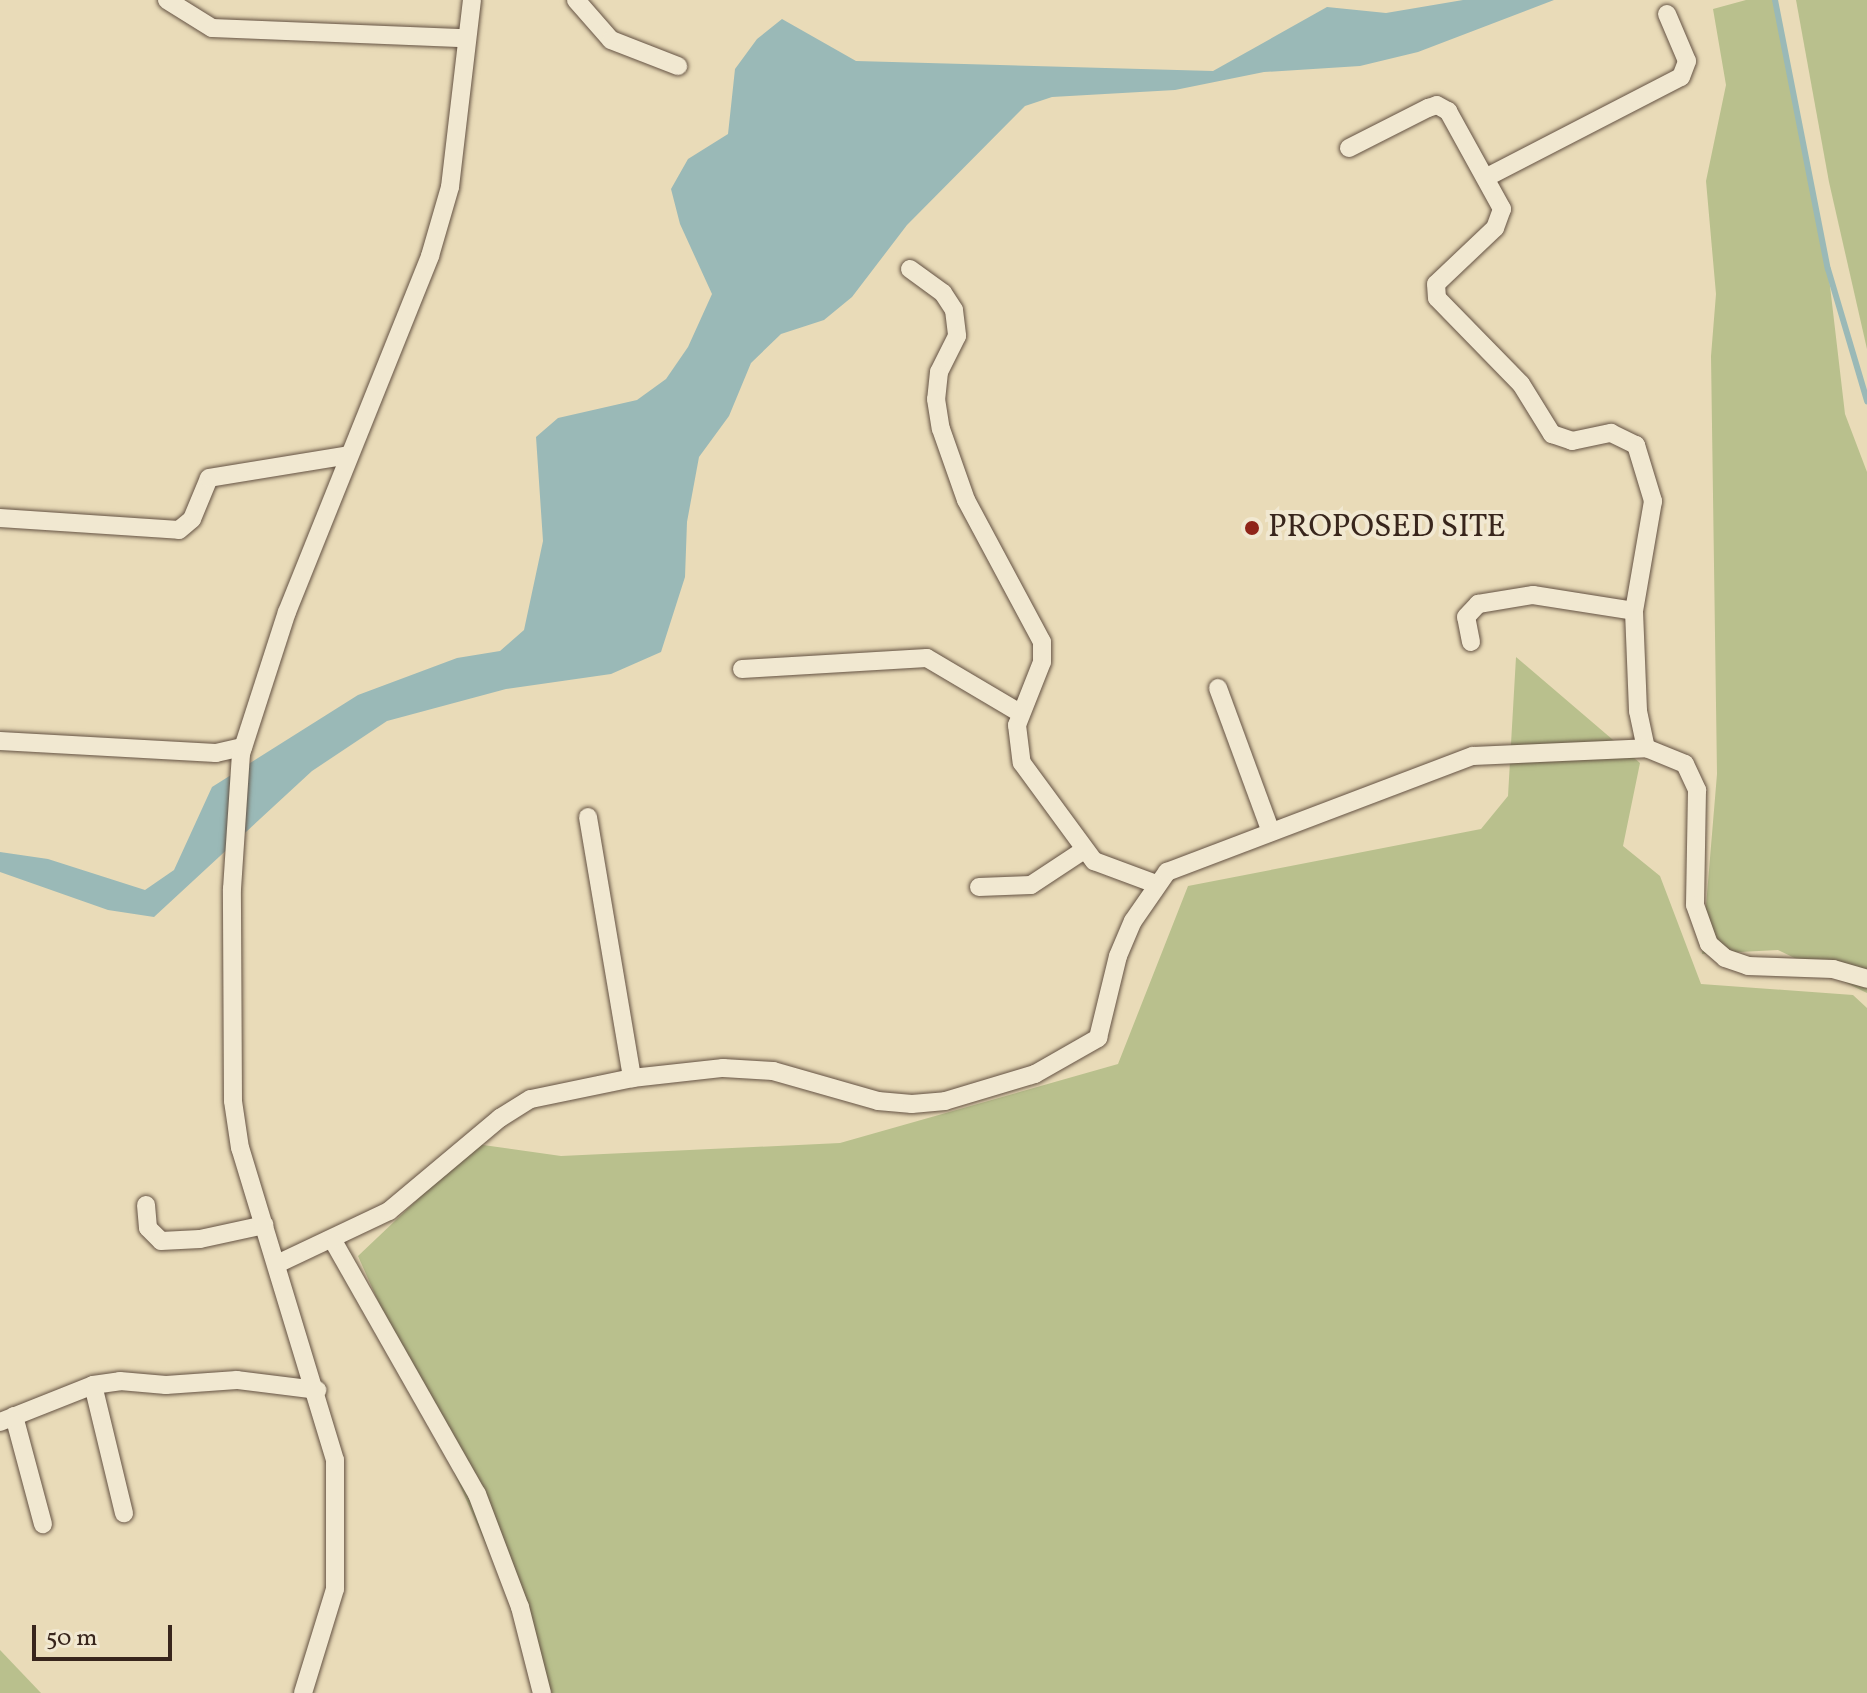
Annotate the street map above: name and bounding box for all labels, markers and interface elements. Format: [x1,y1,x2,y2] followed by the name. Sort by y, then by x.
[1268,509,1506,547] place label: PROPOSED SITE
[1243,519,1261,537] marker: PROPOSED SITE
[36,1609,176,1659] scale bar
[46,1622,98,1656] text: 50 m

